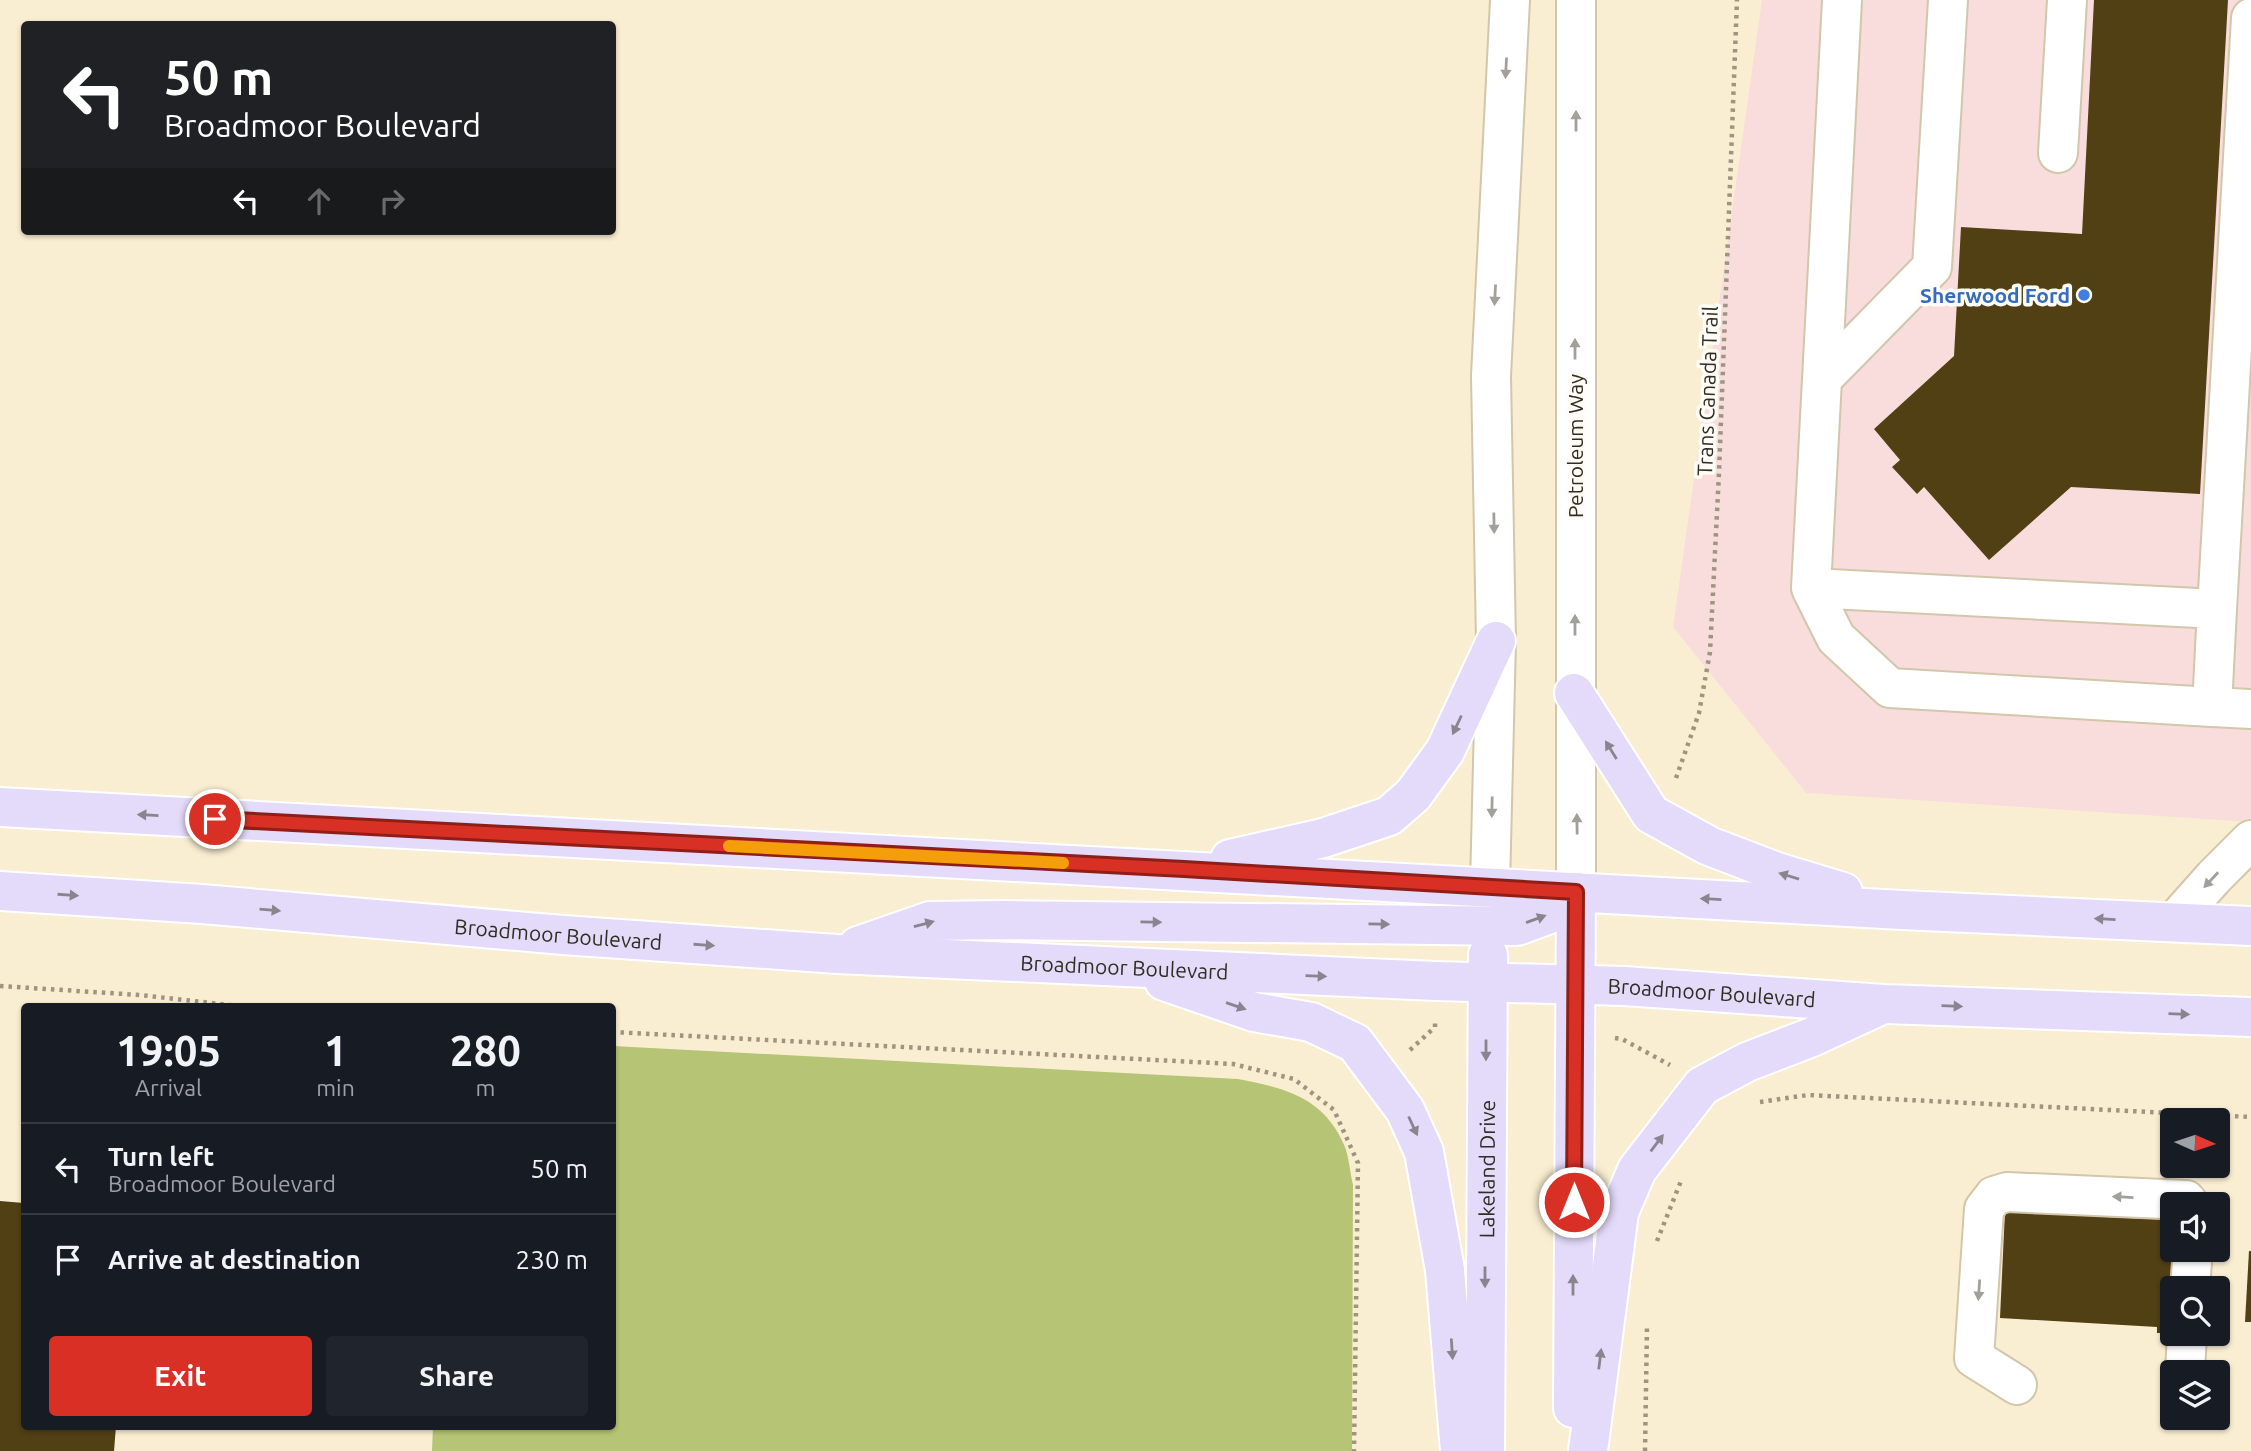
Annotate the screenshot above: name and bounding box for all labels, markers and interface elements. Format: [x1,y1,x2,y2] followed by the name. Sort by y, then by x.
[49,49,140,140] icon: left
[164,49,273,104] text: 50 m
[1501,57,1512,79] one-way arrow
[164,107,481,143] text: Broadmoor Boulevard
[1570,110,1582,132] one-way arrow
[227,182,265,220] icon: left
[300,182,338,220] icon: ahead
[373,182,411,220] icon: right
[1920,283,2070,307] place label: Sherwood Ford
[1489,285,1500,307] one-way arrow
[2076,287,2092,303] marker: Sherwood Ford
[1692,305,1722,477] street label: Trans Canada Trail
[1569,337,1581,359] one-way arrow
[1563,374,1587,518] street label: Petroleum Way
[1488,512,1500,534] one-way arrow
[1569,614,1581,636] one-way arrow
[1451,715,1462,735] one-way arrow
[1604,741,1617,760] one-way arrow
[185,789,245,849] pin
[1486,797,1498,819] one-way arrow
[196,800,234,838] icon: arrive
[137,809,159,820] one-way arrow
[1571,813,1582,835] one-way arrow
[1779,870,1800,880] one-way arrow
[2204,871,2220,888] one-way arrow
[57,890,79,901] one-way arrow
[1700,893,1722,904] one-way arrow
[260,904,282,915] one-way arrow
[1526,913,1547,924] one-way arrow
[2094,913,2116,924] one-way arrow
[454,914,663,954] street label: Broadmoor Boulevard
[1141,916,1163,928] one-way arrow
[914,918,936,929] one-way arrow
[1368,918,1390,930] one-way arrow
[694,940,716,951] one-way arrow
[1020,950,1229,984] street label: Broadmoor Boulevard
[1305,970,1327,981] one-way arrow
[1607,974,1816,1011] street label: Broadmoor Boulevard
[1226,1001,1247,1012] one-way arrow
[1941,1001,1963,1012] one-way arrow
[2168,1009,2190,1020] one-way arrow
[116,1027,221,1074] text: 19:05
[324,1027,347,1074] text: 1
[450,1027,521,1074] text: 280
[1480,1039,1492,1061] one-way arrow
[135,1075,202,1100] text: Arrival
[316,1075,355,1100] text: min
[475,1075,495,1100] text: m
[1474,1100,1499,1238] street label: Lakeland Drive
[2160,1108,2230,1178] north arrow
[2160,1108,2230,1430] map controls
[1407,1116,1418,1137] one-way arrow
[1650,1135,1665,1153] one-way arrow
[108,1142,214,1171] text: Turn left
[49,1150,87,1188] icon: left
[530,1154,588,1183] text: 50 m
[1537,1165,1611,1239] position arrow
[108,1171,336,1196] text: Broadmoor Boulevard
[2112,1192,2134,1203] one-way arrow
[2160,1192,2230,1262] button: sound
[49,1241,87,1279] icon: arrive
[108,1245,361,1274] text: Arrive at destination
[516,1245,588,1274] text: 230 m
[1479,1266,1491,1288] one-way arrow
[1568,1274,1579,1296] one-way arrow
[2160,1276,2230,1346] button: search
[1973,1280,1984,1302] one-way arrow
[49,1336,312,1416] button: Exit
[326,1336,588,1416] button: Share
[1447,1338,1458,1360] one-way arrow
[1595,1348,1606,1370] one-way arrow
[2160,1360,2230,1430] button: layers

